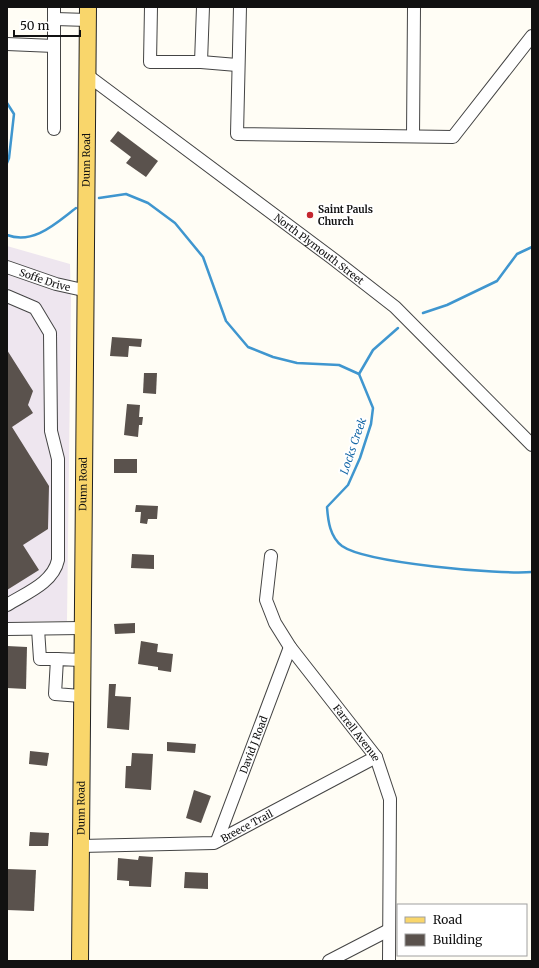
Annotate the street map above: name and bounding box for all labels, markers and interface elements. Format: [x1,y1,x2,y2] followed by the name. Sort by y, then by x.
[14,12,80,38] scale bar
[20,18,49,33] text: 50 m
[79,133,93,187] street label: Dunn Road
[318,203,373,228] place label: Saint Pauls Church
[305,210,315,220] marker: Saint Pauls Church
[272,211,367,287] street label: North Plymouth Street
[18,265,72,294] street label: Soffe Drive
[337,416,369,476] water label: Locks Creek
[76,457,89,511] street label: Dunn Road
[331,702,383,762] street label: Farrell Avenue
[237,714,270,775] street label: David J Road
[74,781,87,835] street label: Dunn Road
[218,806,275,845] street label: Breece Trail
[397,904,527,956] legend
[433,912,462,927] text: Road
[433,932,483,947] text: Building

